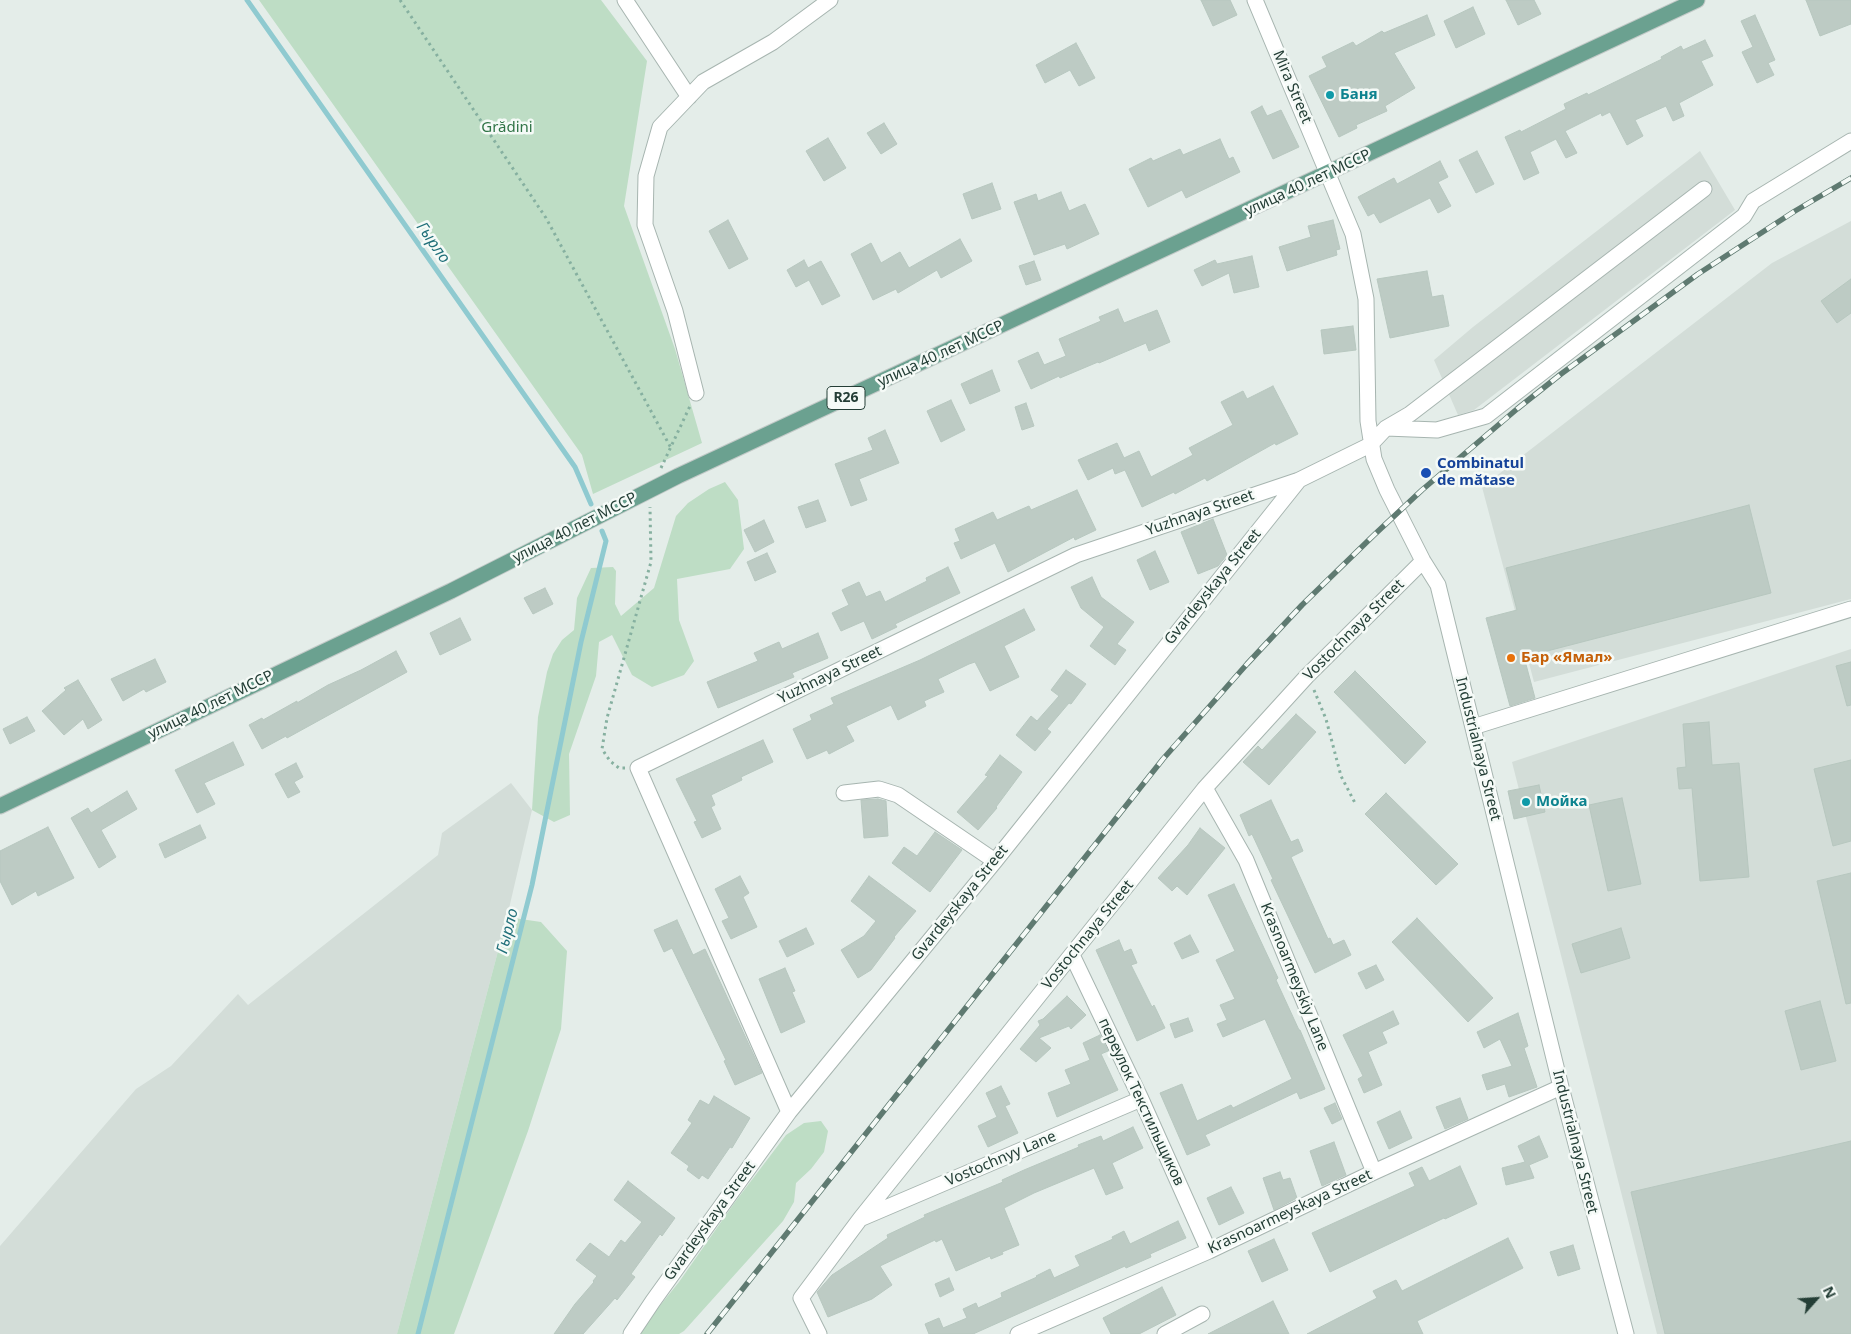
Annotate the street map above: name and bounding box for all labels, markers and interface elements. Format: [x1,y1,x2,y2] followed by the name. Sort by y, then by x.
[1269,48,1315,126] street label: Mira Street
[1340,86,1378,104] place label: Баня
[1324,89,1336,101] marker: Баня
[481,119,533,137] park label: Grădini
[1242,146,1374,220] street label: улица 40 лет МССР
[412,219,454,267] water label: Гырло
[875,317,1007,391] street label: улица 40 лет МССР
[827,386,865,409] road number: R26
[1437,455,1524,490] place label: Combinatul de mătase
[1419,466,1433,480] marker: Combinatul de mătase
[1144,486,1256,540] street label: Yuzhnaya Street
[510,489,640,567] street label: улица 40 лет МССР
[1161,526,1265,648] street label: Gvardeyskaya Street
[1300,576,1408,684] street label: Vostochnaya Street
[775,642,885,708] street label: Yuzhnaya Street
[1521,649,1613,667] place label: Бар «Ямал»
[1505,652,1517,664] marker: Бар «Ямал»
[146,667,276,743] street label: улица 40 лет МССР
[1451,675,1505,823] street label: Industrialnaya Street
[1536,793,1587,811] place label: Мойка
[1520,796,1532,808] marker: Мойка
[908,842,1012,964] street label: Gvardeyskaya Street
[1038,877,1138,993] street label: Vostochnaya Street
[1256,900,1332,1054] street label: Krasnoarmeyskiy Lane
[493,906,523,956] water label: Гырло
[1094,1015,1188,1189] street label: переулок Текстильщиков
[1548,1068,1602,1216] street label: Industrialnaya Street
[943,1128,1059,1190] street label: Vostochnyy Lane
[661,1158,759,1284] street label: Gvardeyskaya Street
[1205,1166,1375,1258] street label: Krasnoarmeyskaya Street
[1791,1274,1841,1324] north arrow
[1819,1283,1841,1301] text: N

